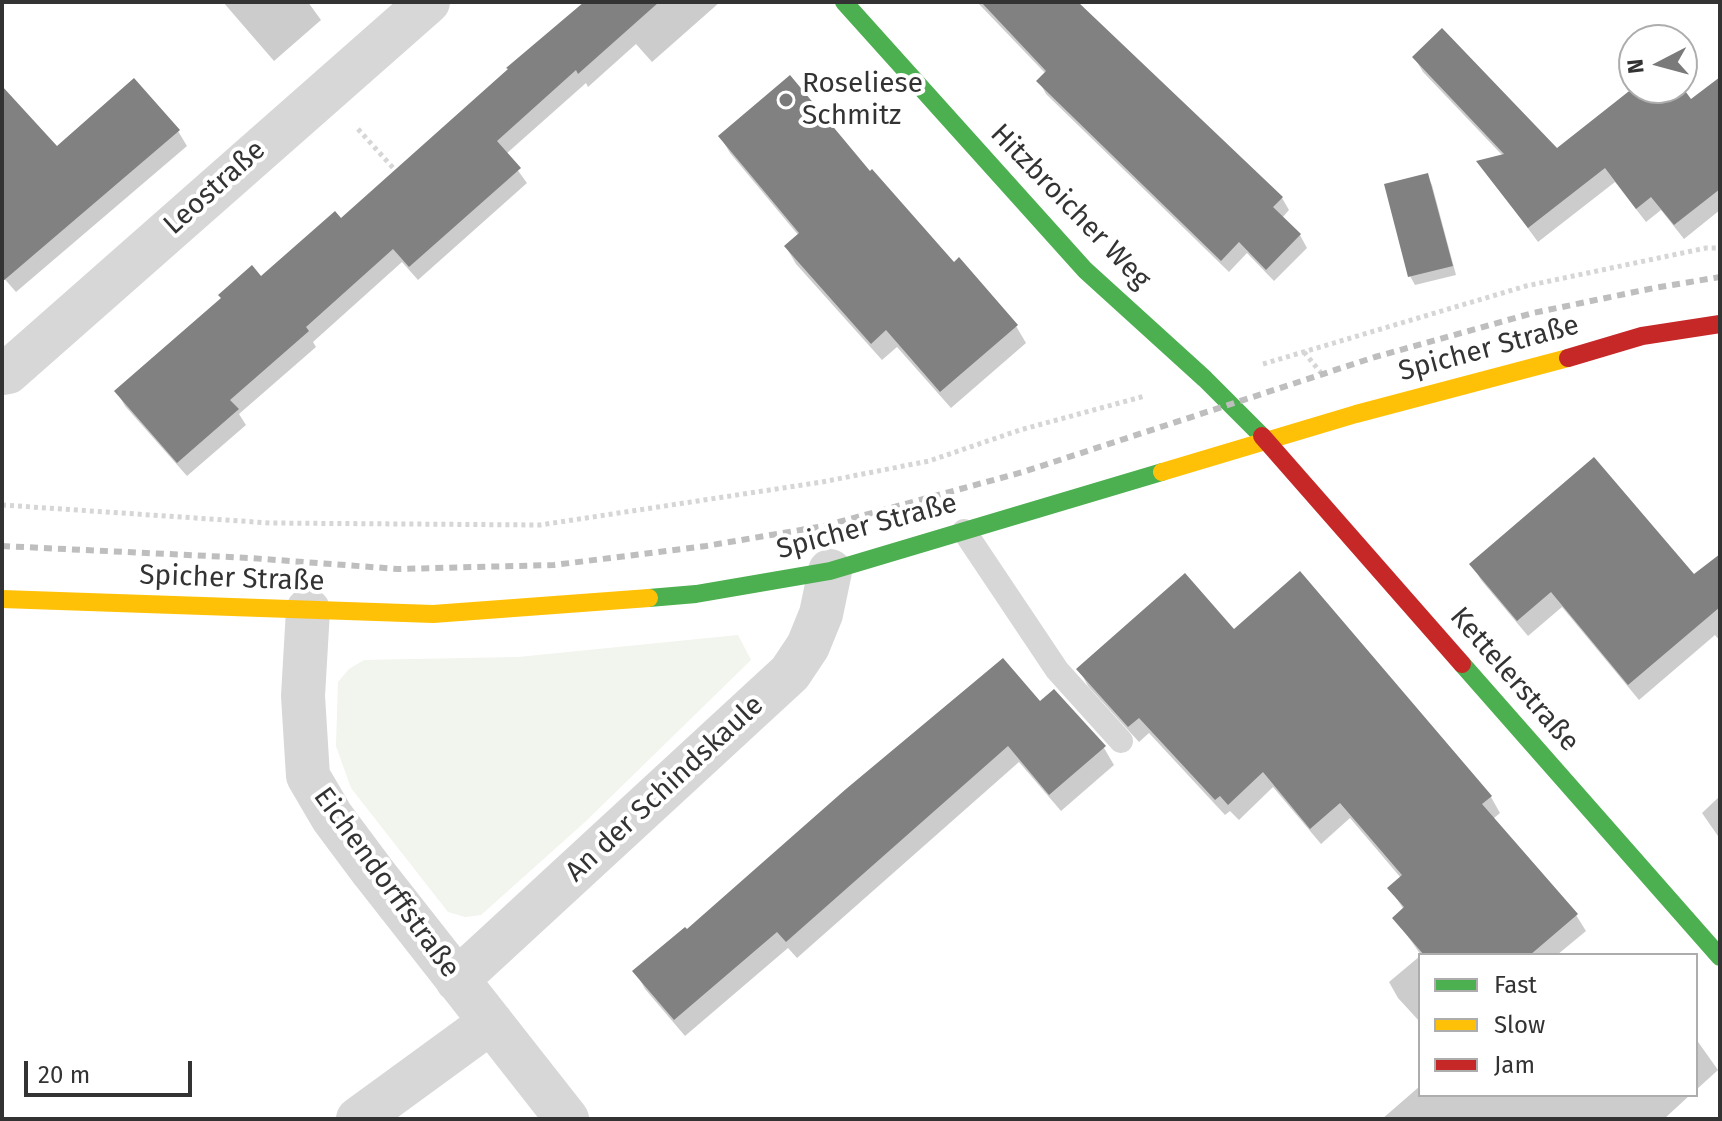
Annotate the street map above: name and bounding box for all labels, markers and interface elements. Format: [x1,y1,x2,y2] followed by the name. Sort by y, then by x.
[1618,24,1698,104] north arrow
[1621,58,1650,75] text: N
[802,67,923,133] place label: Roseliese Schmitz
[777,91,795,109] marker: Roseliese Schmitz
[983,118,1157,296] street label: Hitzbroicher Weg
[157,134,273,242] street label: Leostraße
[1395,309,1583,389] street label: Spicher Straße
[773,487,961,567] street label: Spicher Straße
[139,559,325,599] street label: Spicher Straße
[1442,601,1586,759] street label: Kettelerstraße
[559,689,771,889] street label: An der Schindskaule
[306,781,466,985] street label: Eichendorffstraße
[1418,953,1698,1097] legend
[1494,971,1537,999] text: Fast
[1494,1011,1545,1039] text: Slow
[28,1045,196,1095] scale bar
[1494,1051,1535,1079] text: Jam
[38,1061,90,1089] text: 20 m

